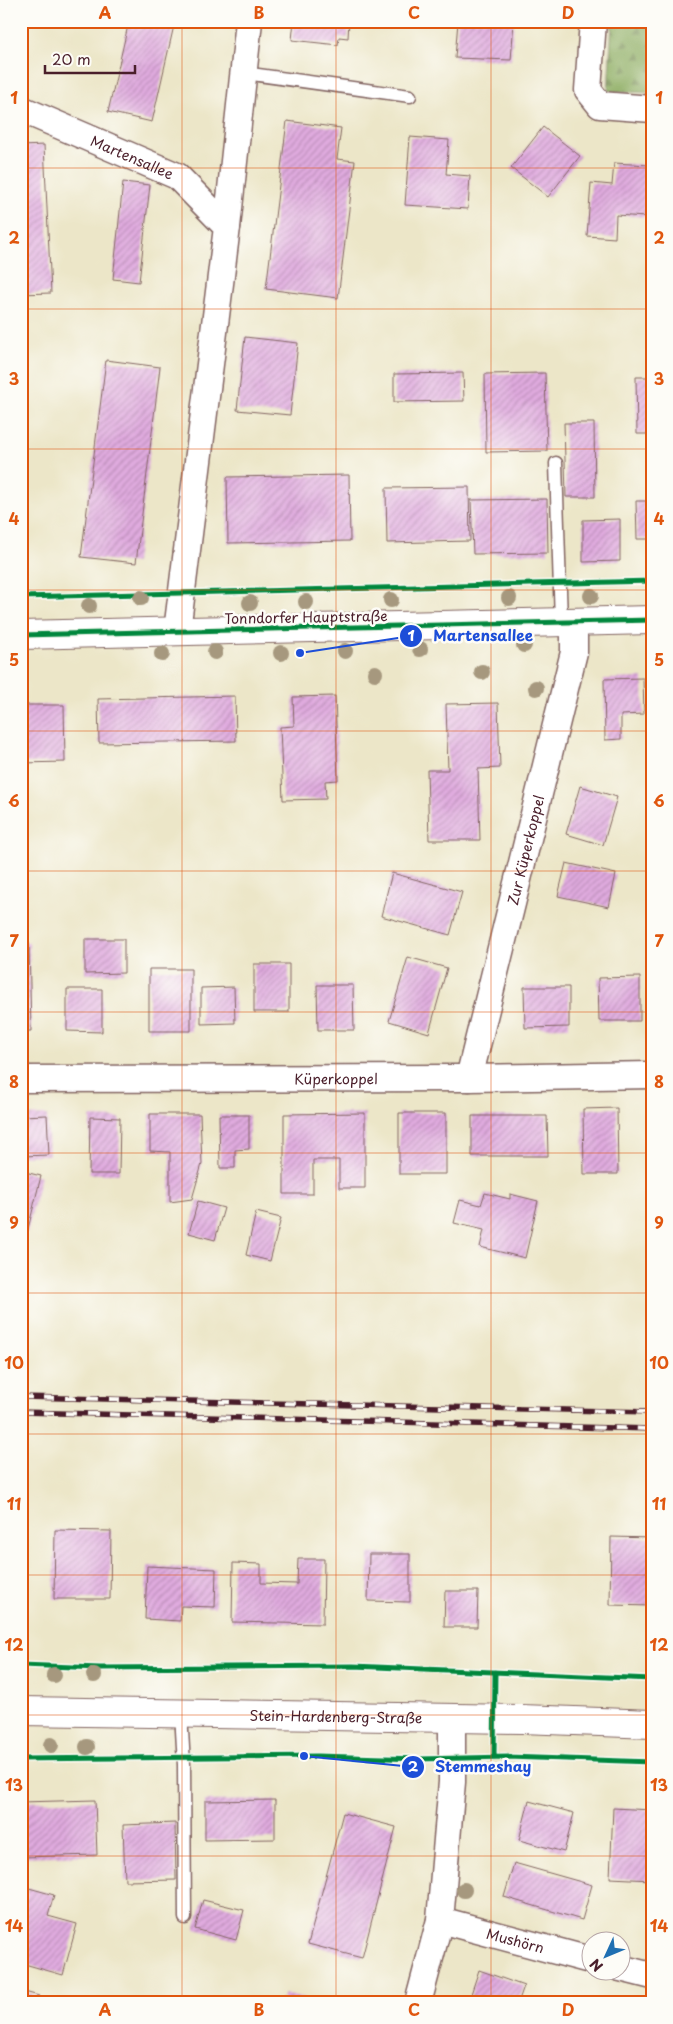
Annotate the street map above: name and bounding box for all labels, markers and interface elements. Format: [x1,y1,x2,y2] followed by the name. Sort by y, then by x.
[99,0,112,24] text: A
[254,0,265,24] text: B
[408,0,420,24] text: C
[562,0,574,24] text: D
[45,42,135,74] scale bar
[52,47,91,70] text: 20 m
[10,85,18,109] text: 1
[655,85,663,109] text: 1
[87,130,177,184] street label: Martensallee
[8,225,20,249] text: 2
[653,225,665,249] text: 2
[9,366,19,390] text: 3
[654,366,664,390] text: 3
[9,506,20,530] text: 4
[654,506,665,530] text: 4
[224,605,388,629] street label: Tonndorfer Hauptstraße
[398,621,543,651] callout: Martensallee
[407,623,415,646] text: 1
[433,623,533,646] text: Martensallee
[9,647,19,671] text: 5
[654,647,664,671] text: 5
[8,788,20,812] text: 6
[653,788,665,812] text: 6
[502,793,549,907] street label: Zur Küperkoppel
[9,928,19,952] text: 7
[654,928,664,952] text: 7
[294,1068,378,1089] street label: Küperkoppel
[9,1069,19,1093] text: 8
[654,1069,664,1093] text: 8
[9,1210,19,1234] text: 9
[654,1210,664,1234] text: 9
[4,1350,24,1374] text: 10
[649,1350,669,1374] text: 10
[7,1491,21,1515] text: 11
[652,1491,666,1515] text: 11
[5,1632,23,1656] text: 12
[650,1632,668,1656] text: 12
[249,1704,423,1728] street label: Stein-Hardenberg-Straße
[400,1752,541,1782] callout: Stemmeshay
[408,1754,419,1777] text: 2
[435,1754,531,1777] text: Stemmeshay
[5,1772,23,1796] text: 13
[650,1772,668,1796] text: 13
[5,1913,23,1937] text: 14
[650,1913,668,1937] text: 14
[484,1922,547,1958] street label: Mushörn
[580,1932,630,1982] north arrow
[585,1954,608,1977] text: N
[99,1997,112,2021] text: A
[254,1997,265,2021] text: B
[408,1997,420,2021] text: C
[562,1997,574,2021] text: D

